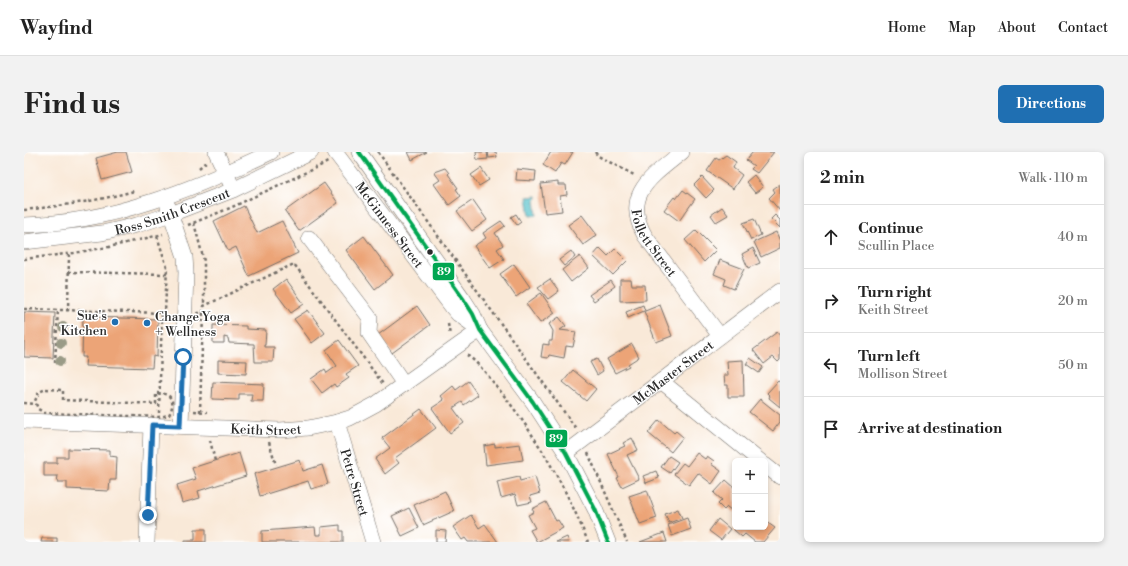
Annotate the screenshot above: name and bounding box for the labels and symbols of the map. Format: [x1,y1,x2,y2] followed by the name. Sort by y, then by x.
[351,179,427,272] street label: McGinness Street
[113,185,233,239] street label: Ross Smith Crescent
[627,209,680,280] street label: Follett Street
[425,247,435,257] unlabelled marker
[432,262,455,281] line badge: 89
[437,265,451,279] text: 89
[60,308,107,339] place label: Sue's Kitchen
[155,309,230,340] place label: Change Yoga + Wellness
[110,317,120,327] marker: Sue's Kitchen
[142,318,152,328] marker: Change Yoga + Wellness
[630,337,717,408] street label: McMaster Street
[174,348,192,366] route start
[230,421,302,439] street label: Keith Street
[545,429,568,448] line badge: 89
[549,432,563,446] text: 89
[337,447,372,519] street label: Petre Street
[139,506,157,524] route end

